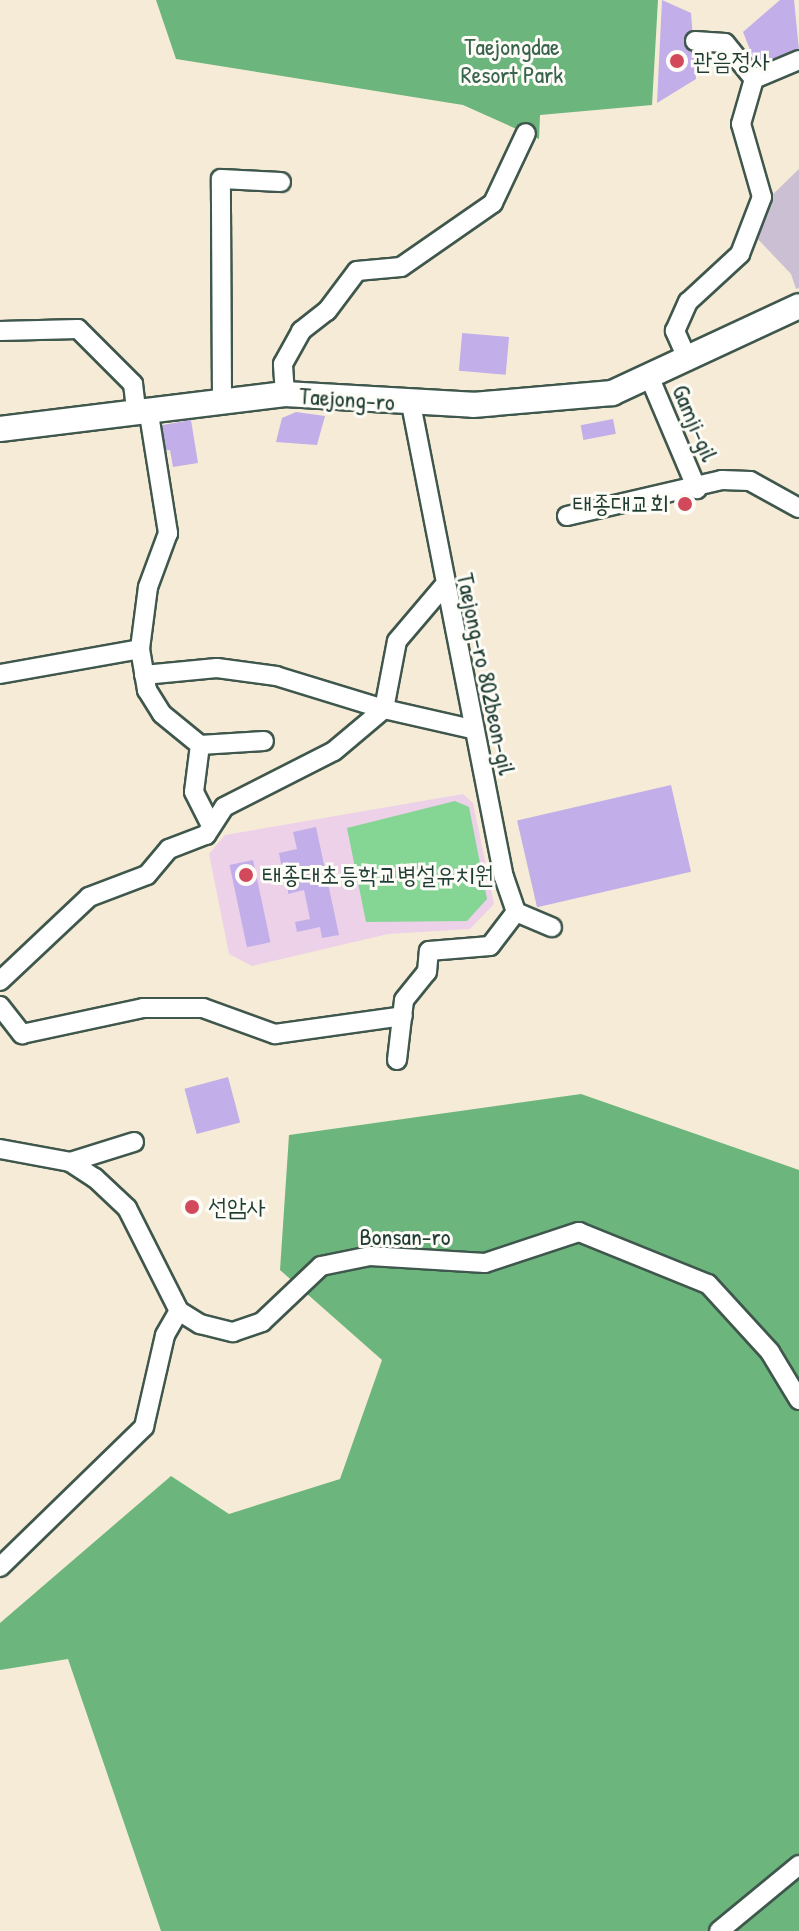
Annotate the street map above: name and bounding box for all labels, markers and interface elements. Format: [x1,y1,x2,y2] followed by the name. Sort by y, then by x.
[461,33,563,89] park label: Taejongdae Resort Park
[693,47,770,75] place label: 관음정사
[668,52,686,70] marker: 관음정사
[666,380,724,466] street label: Gamji-gil
[298,381,396,417] street label: Taejong-ro
[572,490,669,518] place label: 태종대교회
[676,495,694,513] marker: 태종대교회
[451,570,521,778] street label: Taejong-ro 802beon-gil
[262,861,494,889] place label: 태종대초등학교병설유치원
[237,866,255,884] marker: 태종대초등학교병설유치원
[208,1193,266,1221] place label: 선암사
[183,1198,201,1216] marker: 선암사
[360,1223,450,1251] street label: Bonsan-ro

